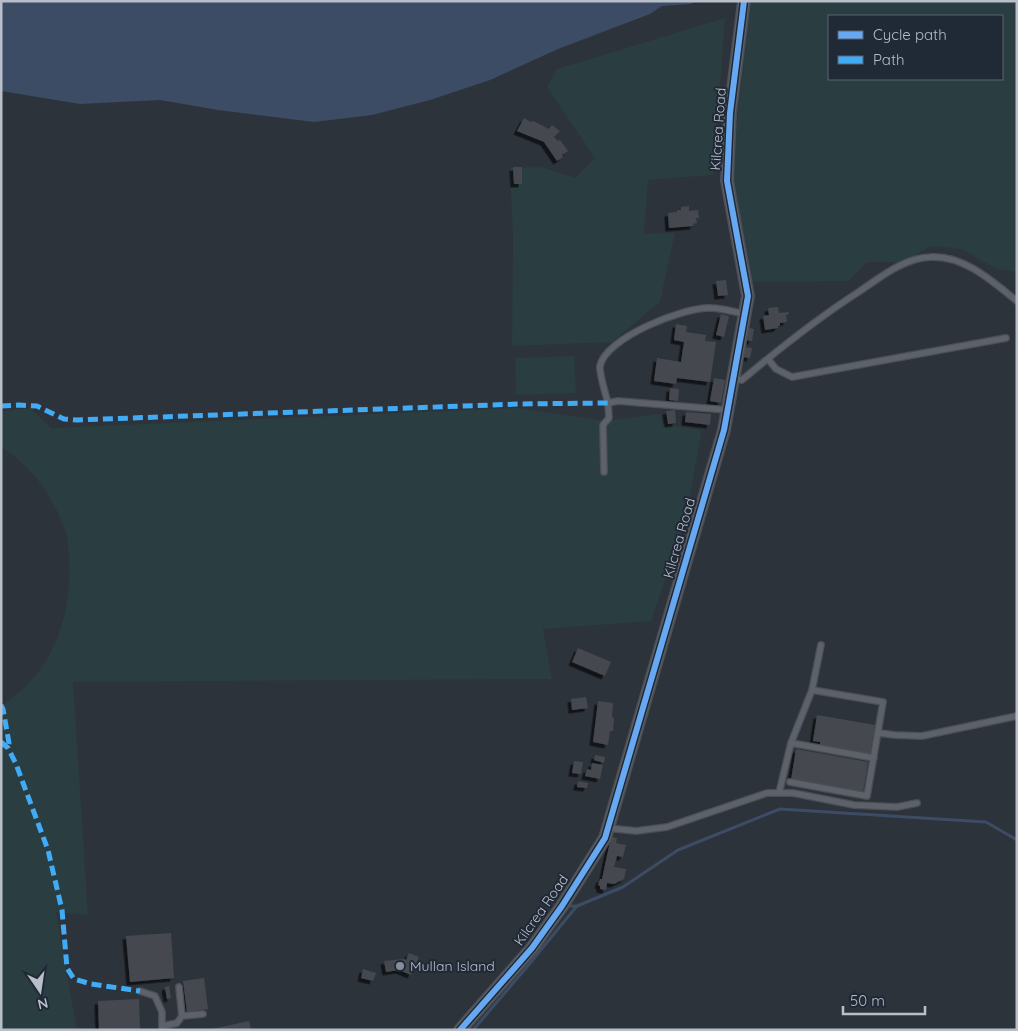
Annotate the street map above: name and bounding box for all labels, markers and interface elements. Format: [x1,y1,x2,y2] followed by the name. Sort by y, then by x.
[828,15,1003,80] legend
[873,25,947,44] text: Cycle path
[873,50,905,69] text: Path
[706,87,730,171] street label: Kilcrea Road
[659,496,699,580] street label: Kilcrea Road
[510,871,572,949] street label: Kilcrea Road
[410,957,495,975] place label: Mullan Island
[394,960,406,972] marker: Mullan Island
[15,966,65,1016] north arrow
[843,984,926,1016] scale bar
[850,991,885,1010] text: 50 m
[36,994,50,1014] text: N

